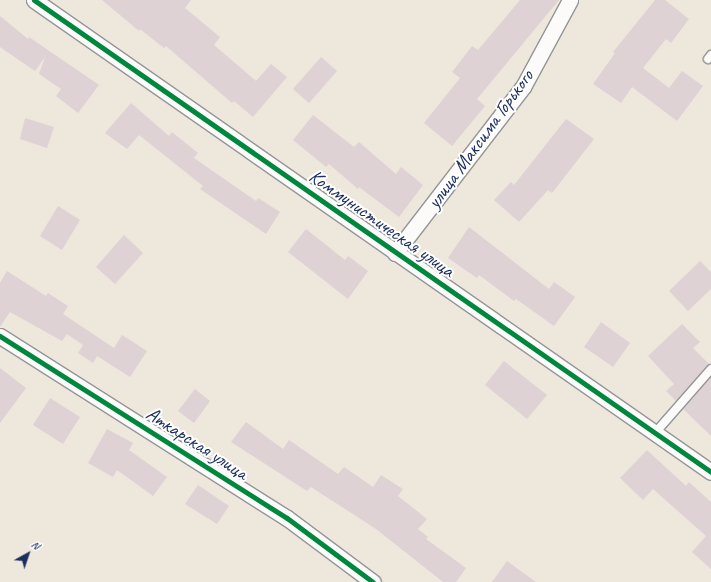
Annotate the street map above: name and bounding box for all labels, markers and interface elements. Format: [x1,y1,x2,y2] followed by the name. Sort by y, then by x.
[422,66,538,212] street label: улица Максима Горького
[304,164,460,282] street label: Коммунистическая улица
[142,401,252,485] street label: Аткарская улица
[8,534,48,574] north arrow
[29,537,43,552] text: N

